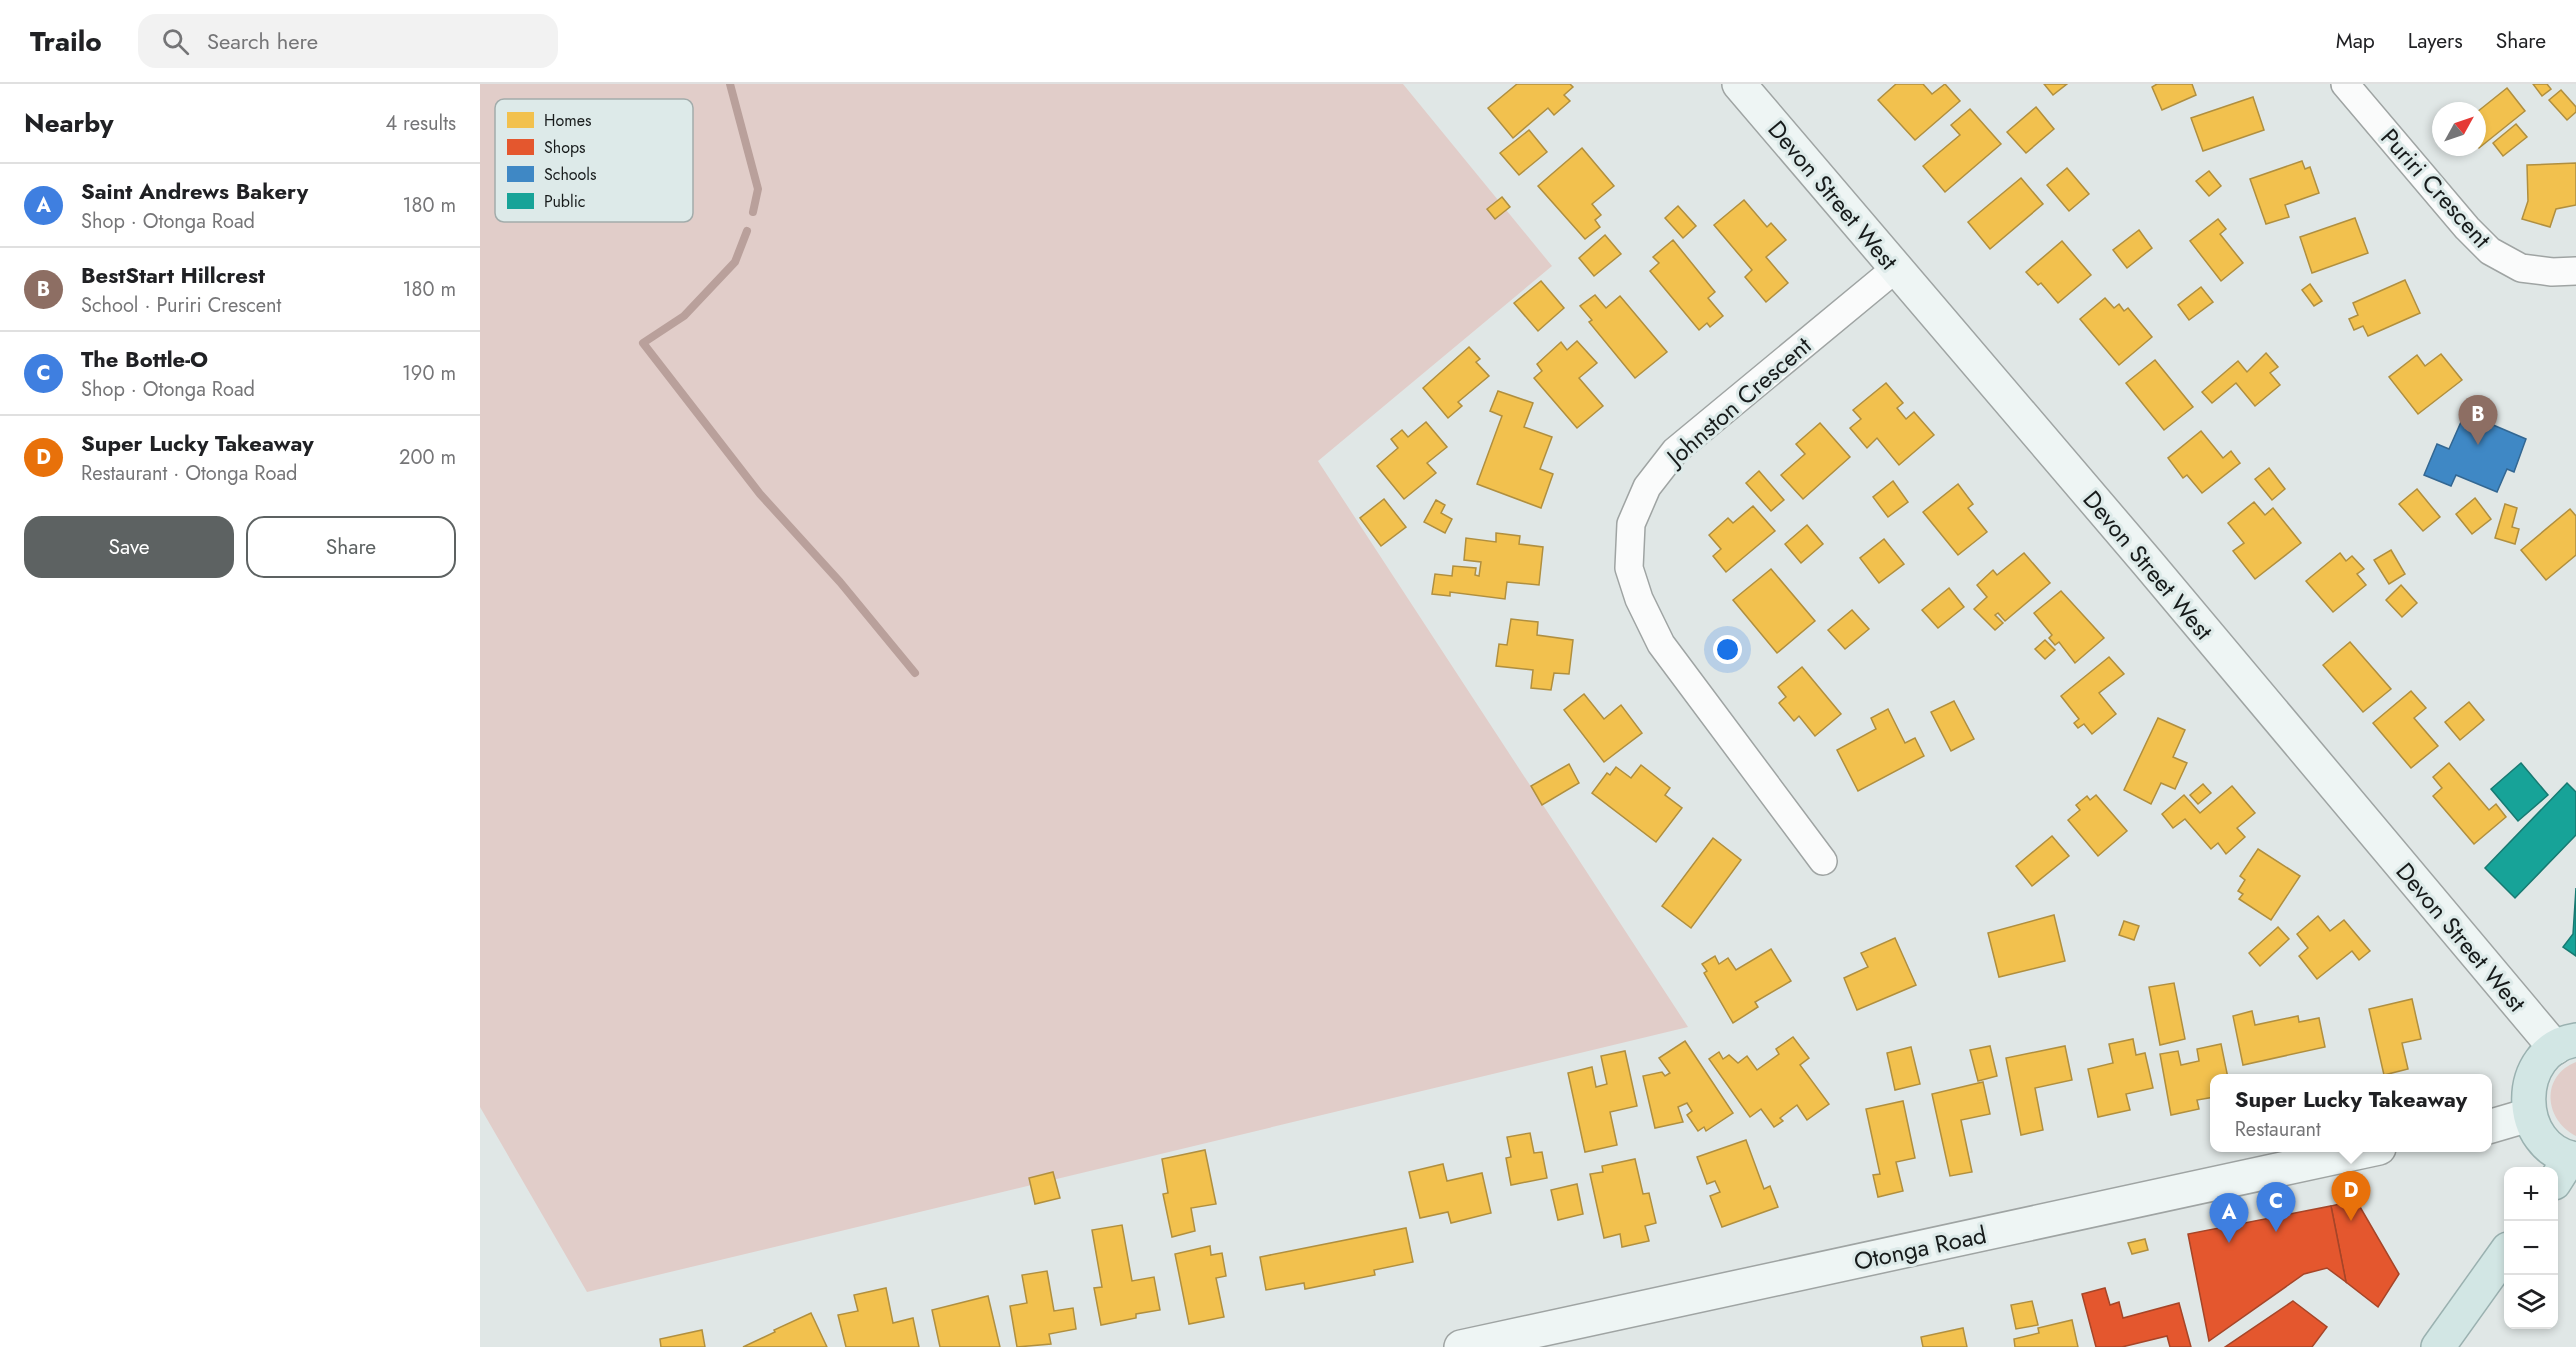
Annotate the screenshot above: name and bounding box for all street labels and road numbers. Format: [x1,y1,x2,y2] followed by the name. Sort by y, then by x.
[1760,113,1906,277] street label: Devon Street West
[2373,121,2499,256] street label: Puriri Crescent
[1657,328,1819,476] street label: Johnston Crescent
[2075,483,2221,647] street label: Devon Street West
[2388,855,2534,1019] street label: Devon Street West
[1851,1217,1989,1279] street label: Otonga Road

